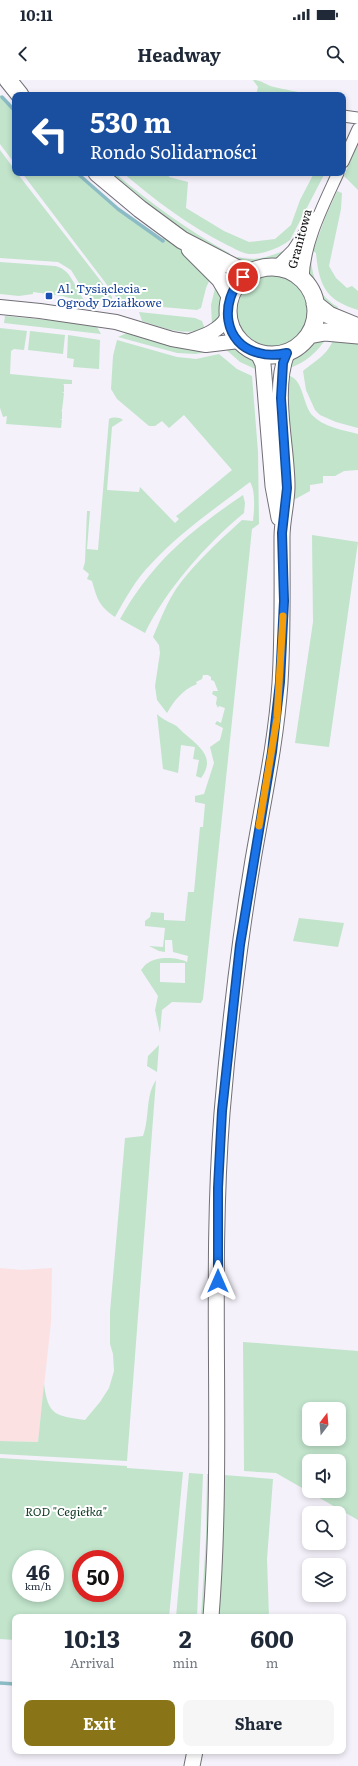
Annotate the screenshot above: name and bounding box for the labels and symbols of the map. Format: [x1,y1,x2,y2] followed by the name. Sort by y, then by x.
[282,206,316,271] street label: Granitowa
[226,260,260,294] pin
[57,279,162,311] place label: Al. Tysiąclecia - Ogrody Działkowe
[44,291,54,301] marker: Al. Tysiąclecia - Ogrody Działkowe
[197,1260,239,1302] position arrow
[302,1402,346,1446] north arrow
[25,1502,107,1520] park label: ROD "Cegiełka"
[72,1550,124,1602] speed limit sign: 50

